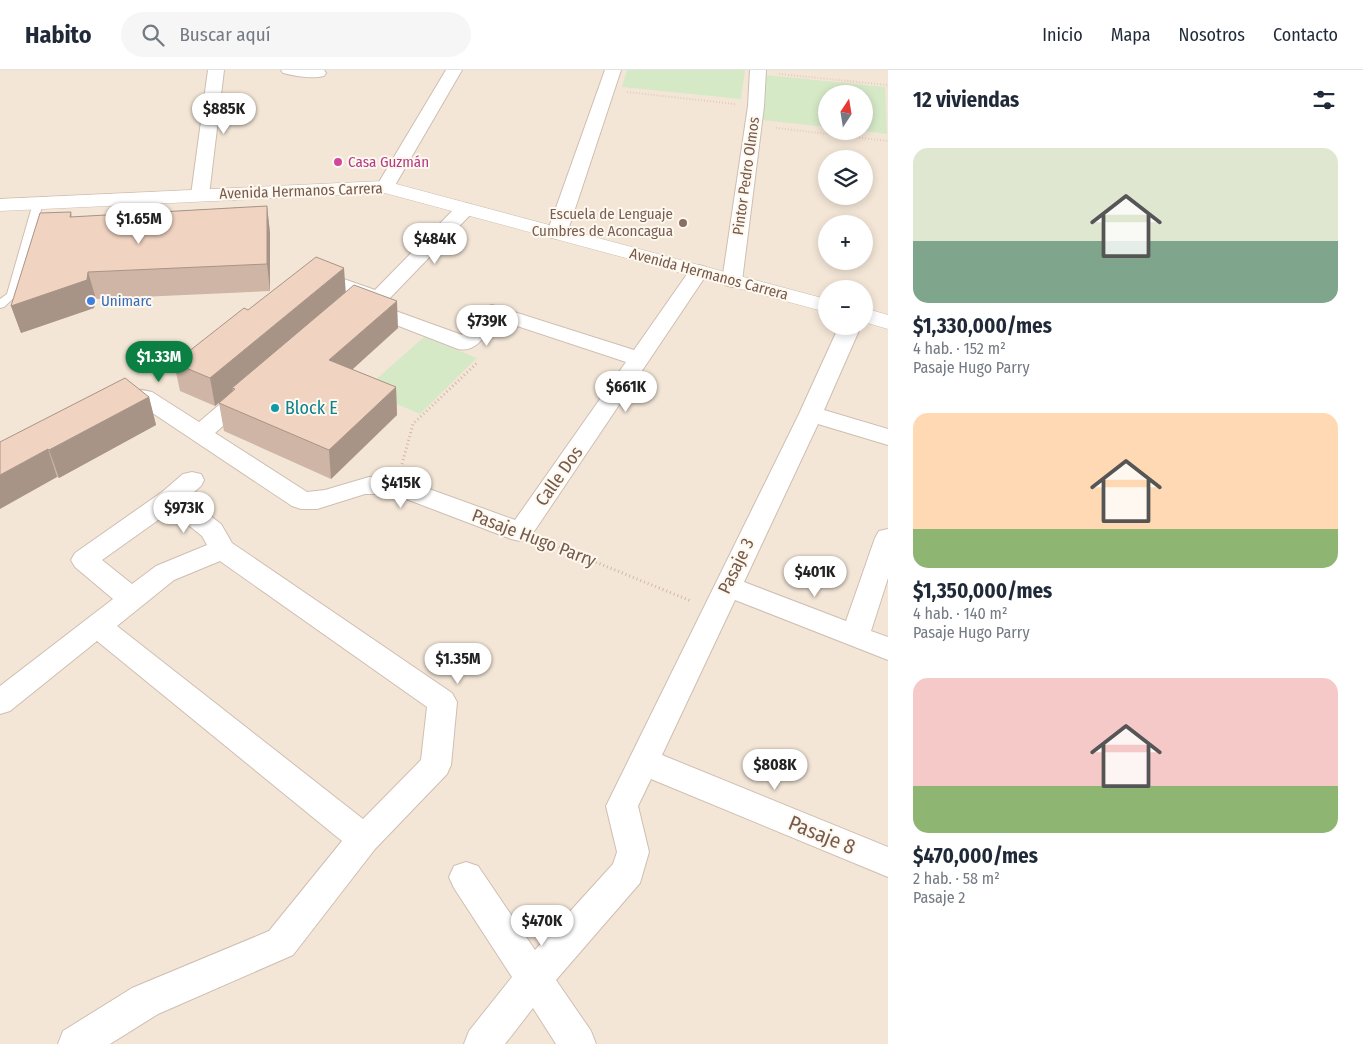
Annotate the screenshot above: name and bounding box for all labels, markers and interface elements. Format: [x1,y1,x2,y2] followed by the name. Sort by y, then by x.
[121,12,471,57] search box
[25,21,91,49] text: Habito
[139,21,167,49] icon: search
[179,23,270,46] text: Buscar aquí
[1042,24,1083,46] text: Inicio
[1111,24,1151,46] text: Mapa
[1179,24,1245,46] text: Nosotros
[1273,24,1338,46] text: Contacto
[818,85,872,140] north arrow
[818,85,873,335] map controls
[1310,86,1338,114] icon: filters
[913,87,1019,113] text: 12 viviendas
[189,92,259,135] pin: $885K
[203,99,245,118] text: $885K
[729,116,763,236] street label: Pintor Pedro Olmos
[818,150,873,205] button: layers
[348,153,429,171] place label: Casa Guzmán
[332,156,344,168] marker: Casa Guzmán
[219,179,383,203] street label: Avenida Hermanos Carrera
[1081,181,1171,271] icon: home
[98,202,180,245] pin: $1.65M
[532,205,673,240] place label: Escuela de Lenguaje Cumbres de Aconcagua
[116,209,162,228] text: $1.65M
[818,215,873,270] button: +
[677,217,689,229] marker: Escuela de Lenguaje Cumbres de Aconcagua
[400,222,470,265] pin: $484K
[414,229,456,248] text: $484K
[628,244,790,304] street label: Avenida Hermanos Carrera
[818,280,873,335] button: −
[101,292,152,310] place label: Unimarc
[85,295,97,307] marker: Unimarc
[452,304,522,347] pin: $739K
[467,311,507,330] text: $739K
[913,313,1052,339] text: $1,330,000/mes
[913,339,1006,358] text: 4 hab. · 152 m²
[118,340,200,383] pin: $1.33M
[137,347,181,366] text: $1.33M
[913,358,1030,377] text: Pasaje Hugo Parry
[591,370,661,413] pin: $661K
[606,377,646,396] text: $661K
[285,397,338,419] place label: Block E
[269,402,281,414] marker: Block E
[531,442,588,510] street label: Calle Dos
[1081,446,1171,536] icon: home
[366,466,436,509] pin: $415K
[381,473,421,492] text: $415K
[149,492,219,534] pin: $973K
[164,498,204,517] text: $973K
[469,504,599,572] street label: Pasaje Hugo Parry
[713,535,759,597] street label: Pasaje 3
[780,556,850,598] pin: $401K
[795,562,835,581] text: $401K
[913,578,1052,604] text: $1,350,000/mes
[913,604,1008,623] text: 4 hab. · 140 m²
[913,623,1030,642] text: Pasaje Hugo Parry
[417,642,499,685] pin: $1.35M
[435,649,481,668] text: $1.35M
[1081,711,1171,801] icon: home
[740,748,810,791] pin: $808K
[754,755,796,774] text: $808K
[785,810,859,860] street label: Pasaje 8
[913,843,1038,869] text: $470,000/mes
[913,869,1000,888] text: 2 hab. · 58 m²
[913,888,965,907] text: Pasaje 2
[507,904,577,947] pin: $470K
[522,911,562,930] text: $470K

